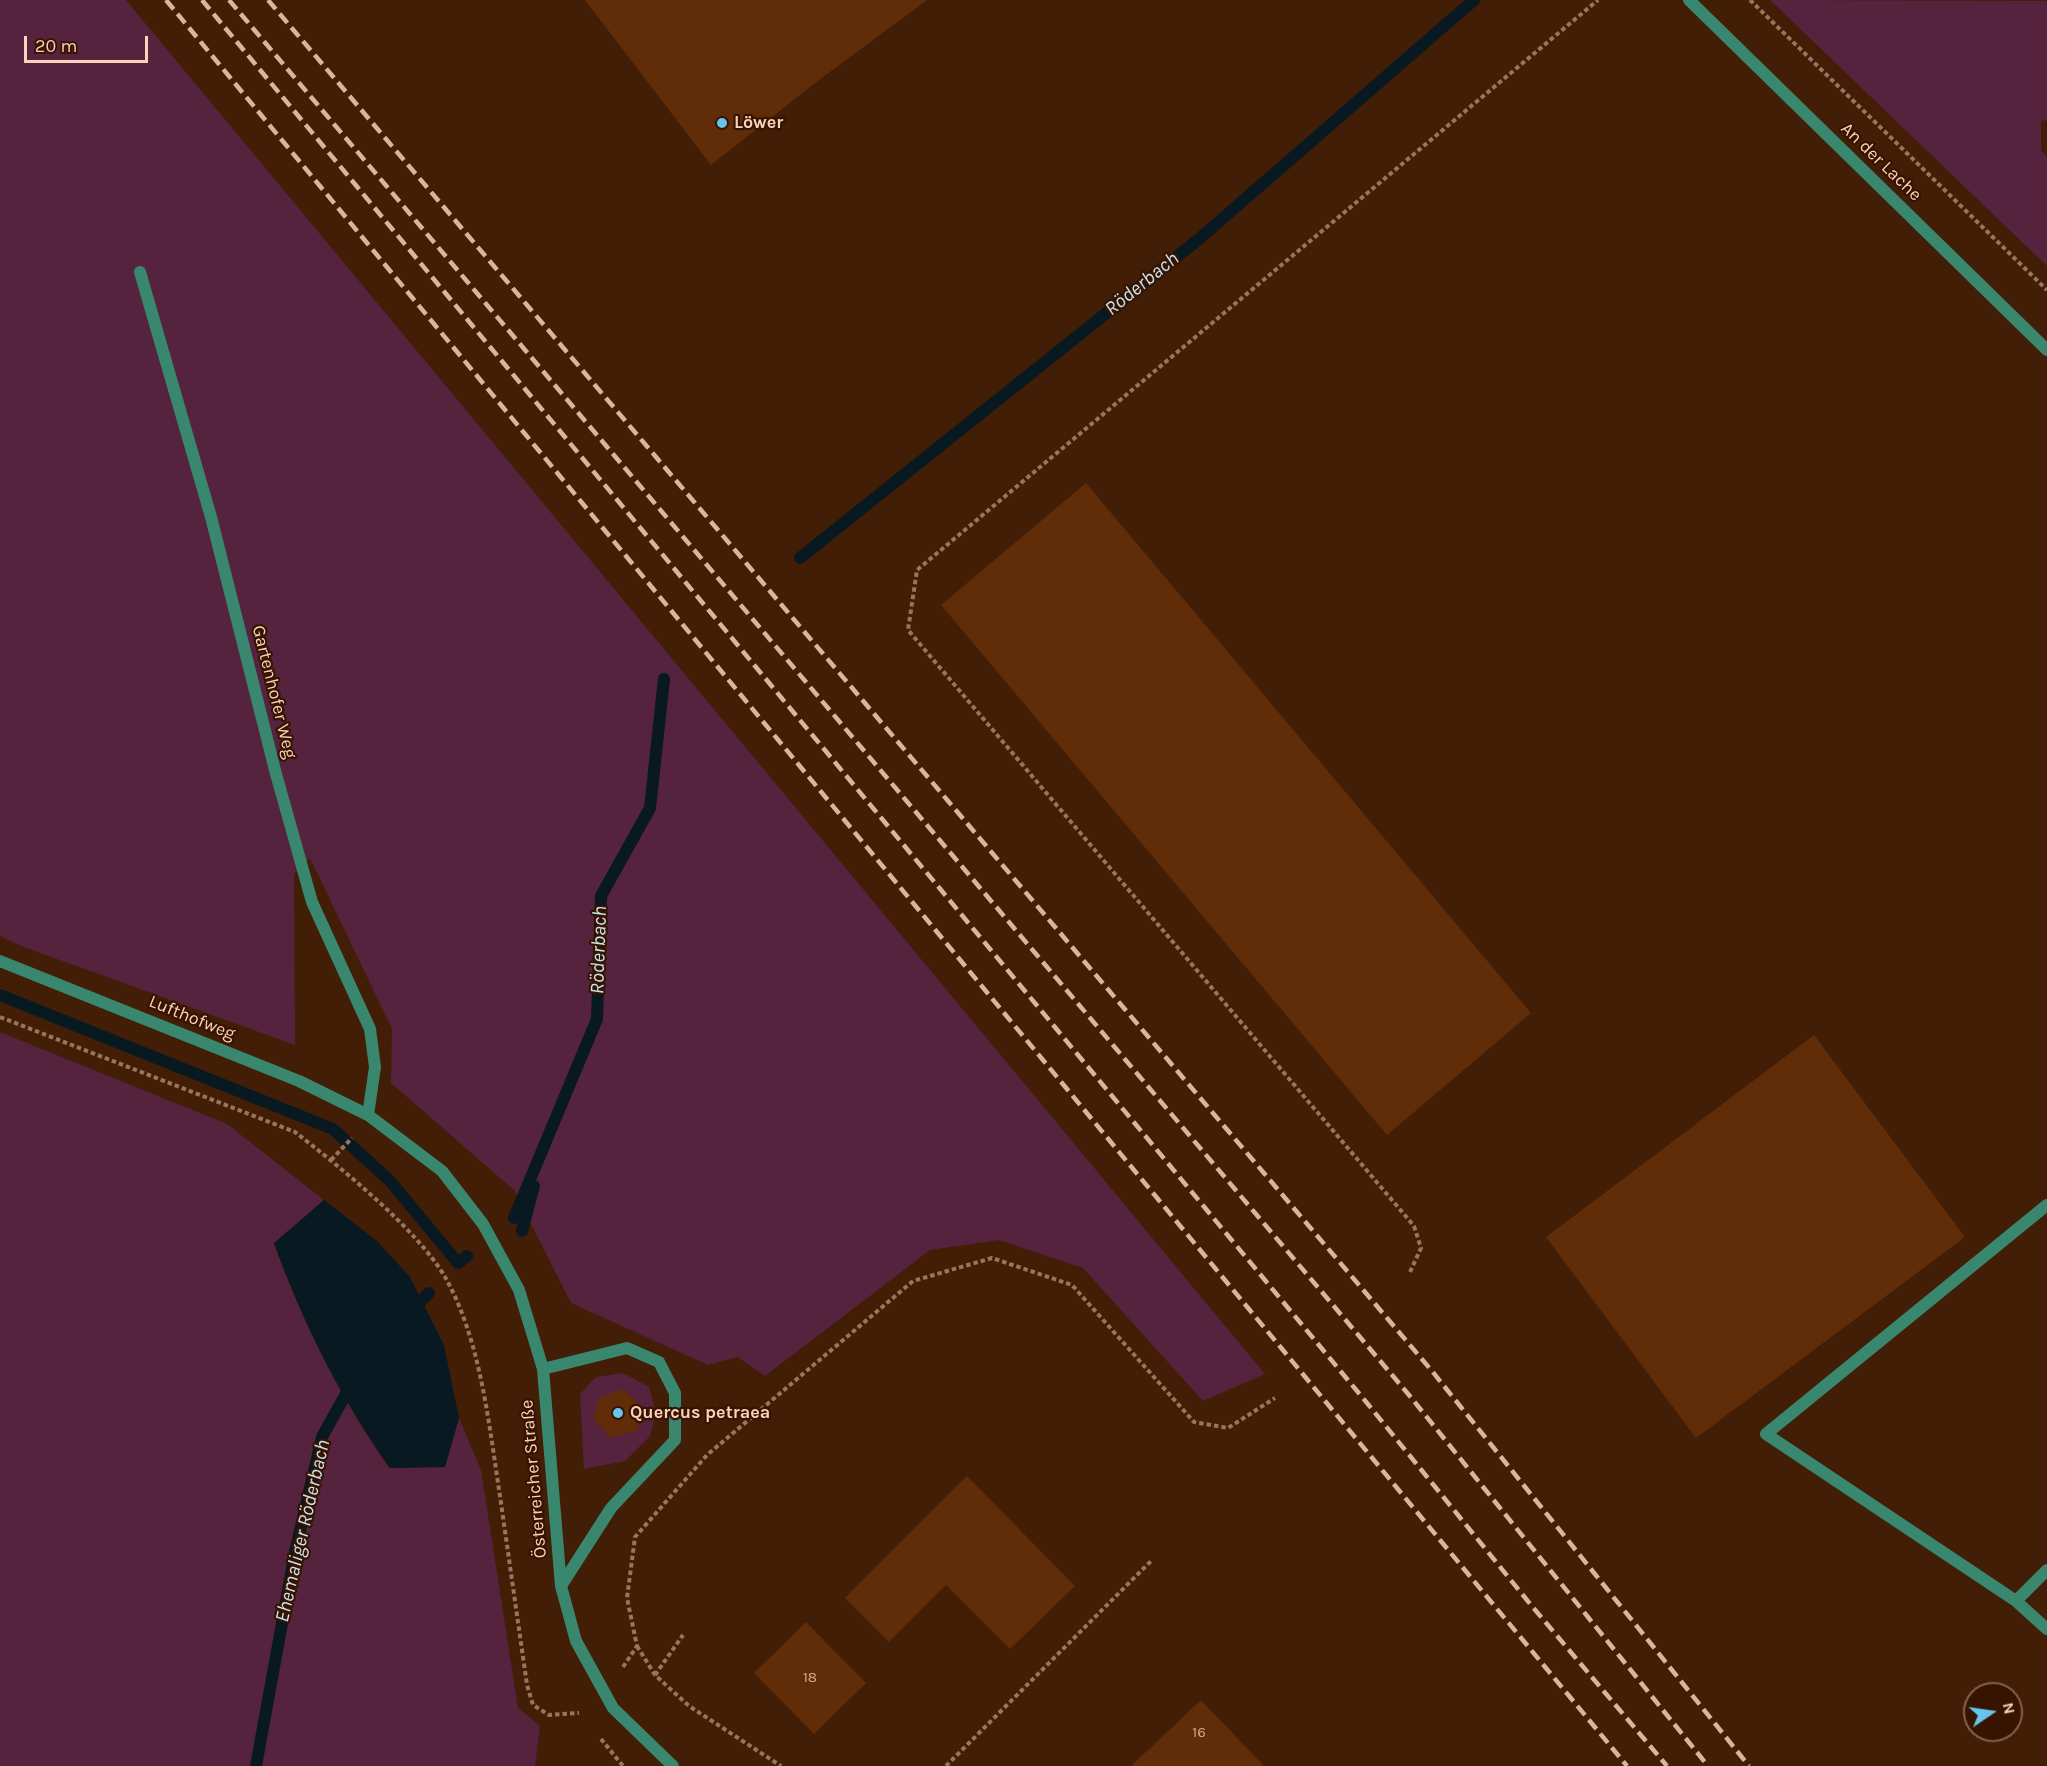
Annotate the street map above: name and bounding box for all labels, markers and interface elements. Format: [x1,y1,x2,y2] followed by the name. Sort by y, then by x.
[27,24,152,62] scale bar
[35,35,77,57] text: 20 m
[734,112,783,134] place label: Löwer
[715,116,729,130] marker: Löwer
[1836,118,1926,206] street label: An der Lache
[1100,247,1184,321] water label: Röderbach
[247,623,301,761] street label: Gartenhofer Weg
[585,905,613,995] water label: Röderbach
[146,991,238,1045] street label: Lufthofweg
[516,1399,552,1559] street label: Österreicher Straße
[630,1402,770,1424] place label: Quercus petraea
[611,1406,625,1420] marker: Quercus petraea
[270,1437,336,1625] water label: Ehemaliger Röderbach
[803,1669,817,1687] house number: 18
[1963,1682,2023,1742] north arrow
[1999,1701,2020,1716] text: N
[1192,1724,1206,1742] house number: 16

